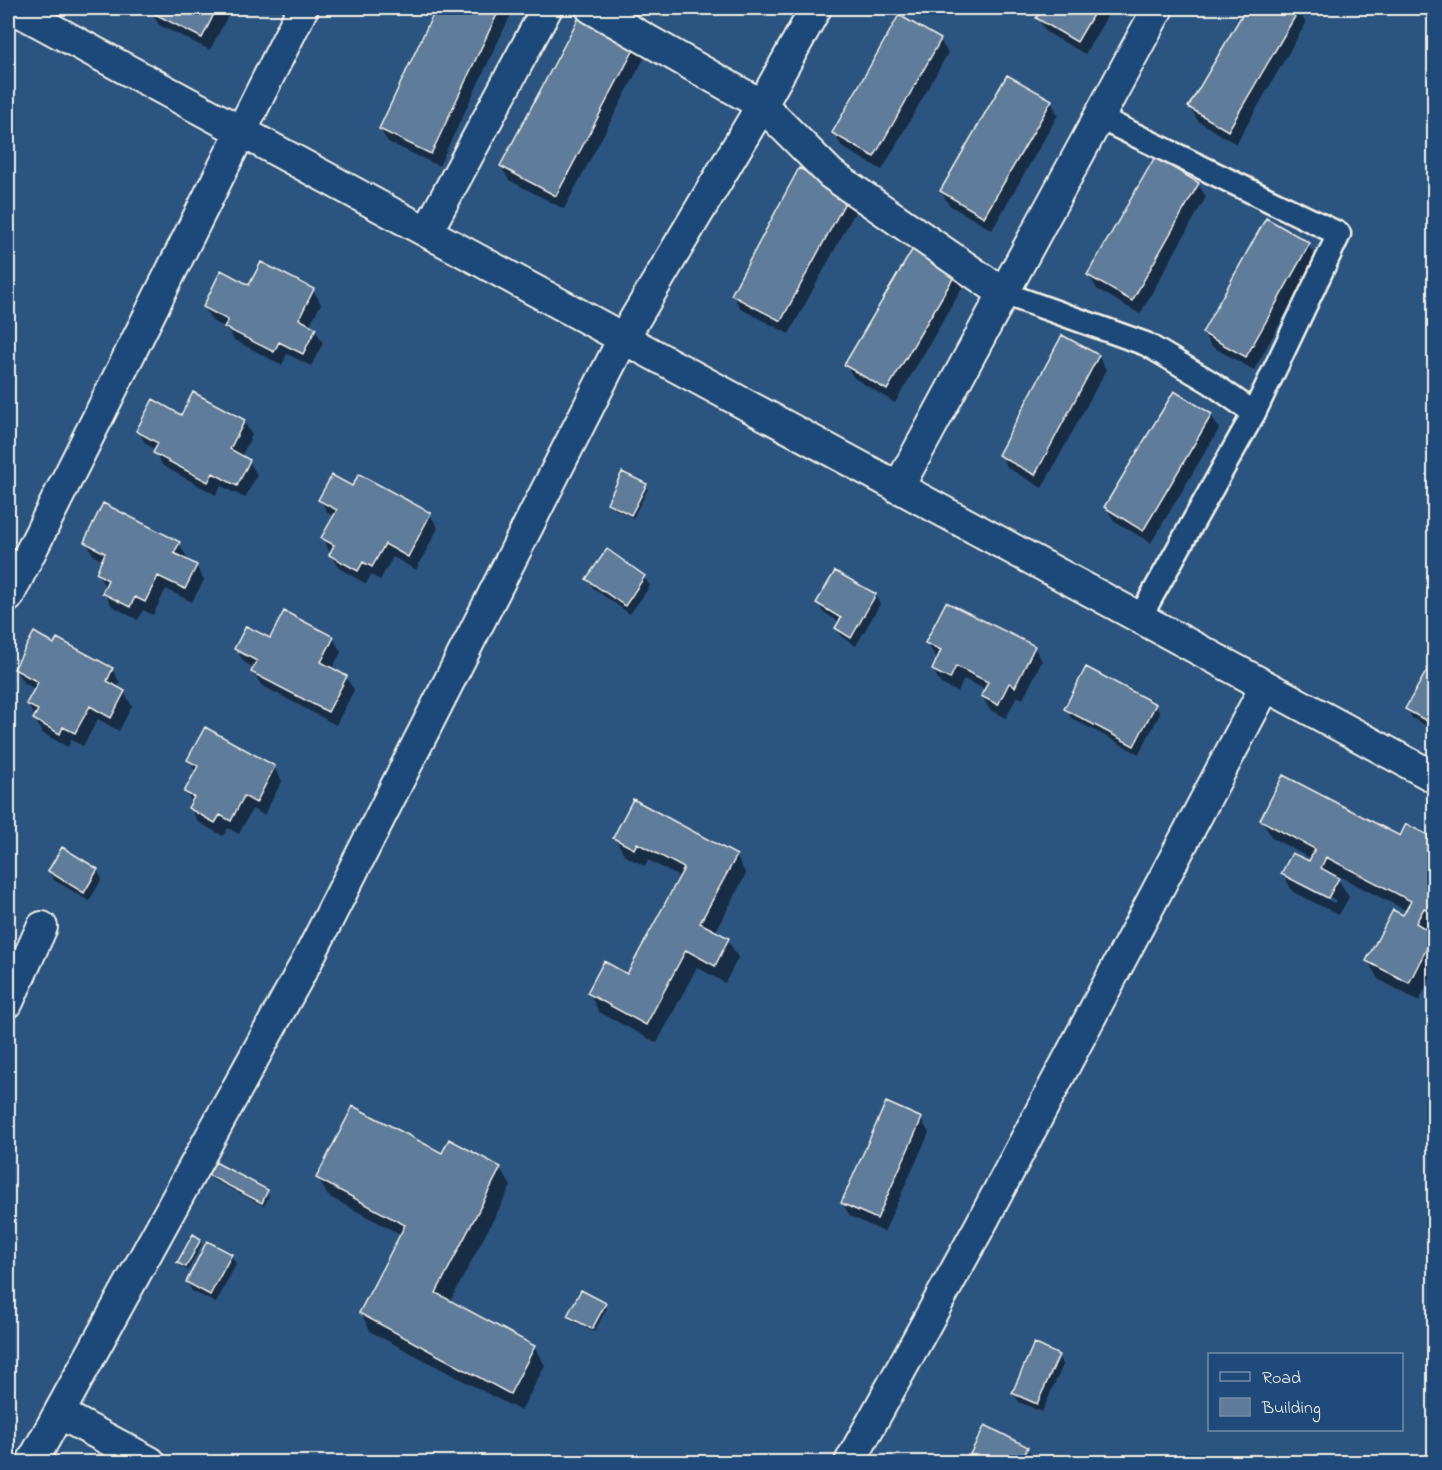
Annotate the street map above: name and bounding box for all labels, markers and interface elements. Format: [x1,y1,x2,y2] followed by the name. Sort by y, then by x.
[1208,1353,1403,1431] legend
[1262,1366,1301,1392] text: Road
[1261,1396,1321,1423] text: Building

